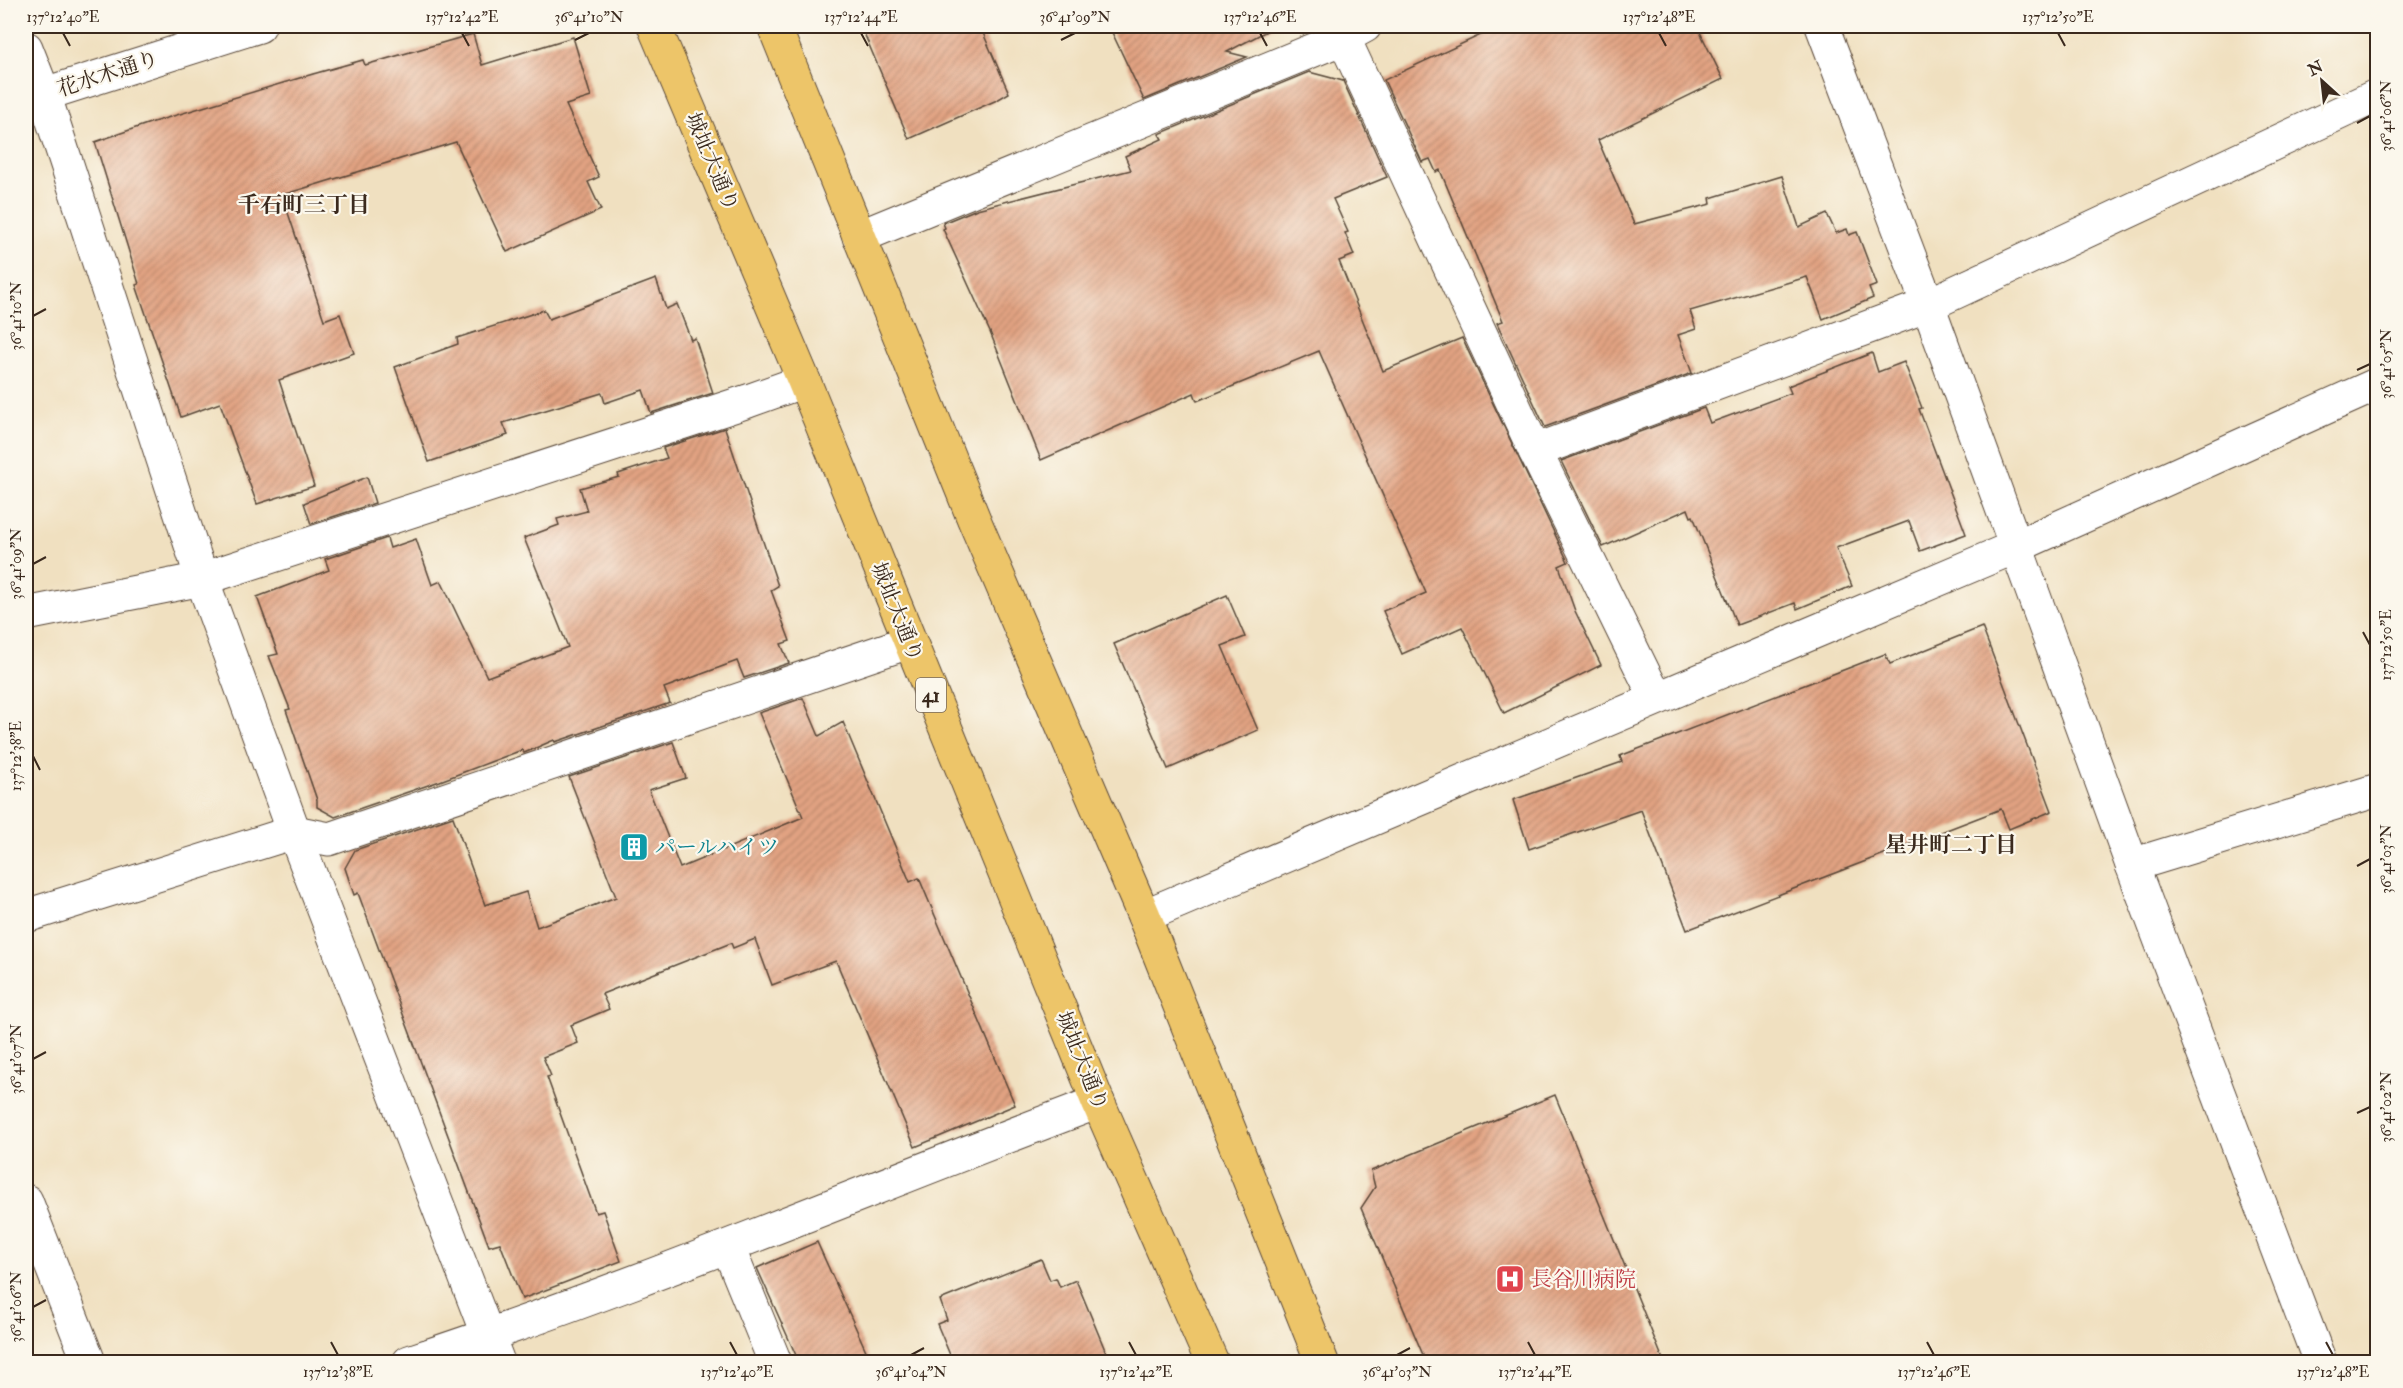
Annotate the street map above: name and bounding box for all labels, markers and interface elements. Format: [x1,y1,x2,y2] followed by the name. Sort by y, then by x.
[26,8,100,27] text: 137°12'40"E
[425,8,499,27] text: 137°12'42"E
[555,8,624,27] text: 36°41'10"N
[824,8,898,27] text: 137°12'44"E
[1039,8,1111,27] text: 36°41'09"N
[1223,8,1297,27] text: 137°12'46"E
[1623,8,1695,27] text: 137°12'48"E
[2022,8,2094,27] text: 137°12'50"E
[54,45,162,103] street label: 花水木通り
[2292,51,2352,111] north arrow
[2304,56,2327,81] text: N
[2377,80,2396,152] text: 36°41'06"N
[679,108,745,216] street label: 城址大通り
[238,191,370,219] district label: 千石町三丁目
[7,281,26,350] text: 36°41'10"N
[2377,328,2396,399] text: 36°41'05"N
[7,528,26,600] text: 36°41'09"N
[865,558,929,666] street label: 城址大通り
[2377,609,2396,681] text: 137°12'50"E
[916,678,946,712] road number: 41
[7,721,26,791] text: 137°12'38"E
[2377,824,2396,894] text: 36°41'03"N
[618,831,650,863] building icon: パールハイツ
[1885,831,2017,859] district label: 星井町二丁目
[655,834,779,861] place label: パールハイツ
[1050,1007,1114,1115] street label: 城址大通り
[7,1023,26,1094] text: 36°41'07"N
[2377,1071,2396,1143] text: 36°41'02"N
[1494,1263,1526,1295] hospital icon: 長谷川病院
[1531,1266,1636,1293] place label: 長谷川病院
[7,1271,26,1343] text: 36°41'06"N
[303,1363,373,1382] text: 137°12'38"E
[700,1363,774,1382] text: 137°12'40"E
[875,1363,947,1382] text: 36°41'04"N
[1099,1363,1173,1382] text: 137°12'42"E
[1362,1363,1432,1382] text: 36°41'03"N
[1498,1363,1572,1382] text: 137°12'44"E
[1897,1363,1971,1382] text: 137°12'46"E
[2297,1363,2369,1382] text: 137°12'48"E

